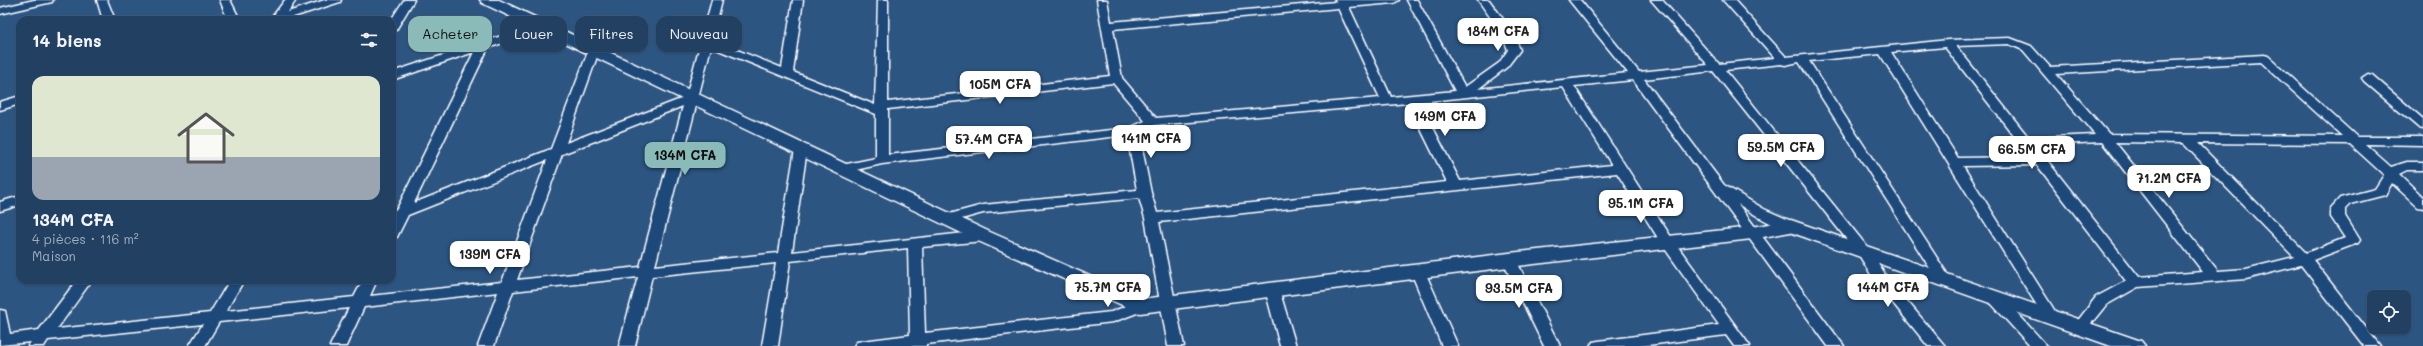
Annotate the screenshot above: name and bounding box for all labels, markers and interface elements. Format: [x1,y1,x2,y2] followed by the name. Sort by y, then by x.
[408,16,492,52] chip: Acheter
[500,16,567,52] chip: Louer
[575,16,648,52] chip: Filtres
[656,16,742,52] chip: Nouveau
[1457,18,1539,52] pin: 184M CFA
[1467,22,1530,39] text: 184M CFA
[32,29,101,51] text: 14 biens
[358,29,380,51] icon: filters
[959,71,1041,105] pin: 105M CFA
[969,75,1031,92] text: 105M CFA
[170,102,242,174] icon: home
[1404,103,1486,137] pin: 149M CFA
[1414,107,1476,124] text: 149M CFA
[1110,125,1192,159] pin: 141M CFA
[943,126,1035,160] pin: 57.4M CFA
[1121,129,1181,146] text: 141M CFA
[955,130,1023,147] text: 57.4M CFA
[1735,134,1827,168] pin: 59.5M CFA
[1986,136,2078,170] pin: 66.5M CFA
[1747,138,1815,155] text: 59.5M CFA
[1998,140,2066,157] text: 66.5M CFA
[644,142,726,176] pin: 134M CFA
[654,146,716,163] text: 134M CFA
[2123,165,2215,199] pin: 71.2M CFA
[2136,169,2202,186] text: 71.2M CFA
[1595,190,1687,224] pin: 95.1M CFA
[1608,194,1674,211] text: 95.1M CFA
[32,208,114,230] text: 134M CFA
[32,230,139,247] text: 4 pièces · 116 m²
[449,241,531,275] pin: 139M CFA
[459,245,521,262] text: 139M CFA
[32,247,76,264] text: Maison
[1062,274,1154,308] pin: 75.7M CFA
[1847,274,1929,308] pin: 144M CFA
[1473,275,1565,309] pin: 93.5M CFA
[1074,278,1142,295] text: 75.7M CFA
[1856,278,1920,295] text: 144M CFA
[1485,279,1553,296] text: 93.5M CFA
[2367,290,2411,334] map controls
[2367,290,2411,334] button: locate

